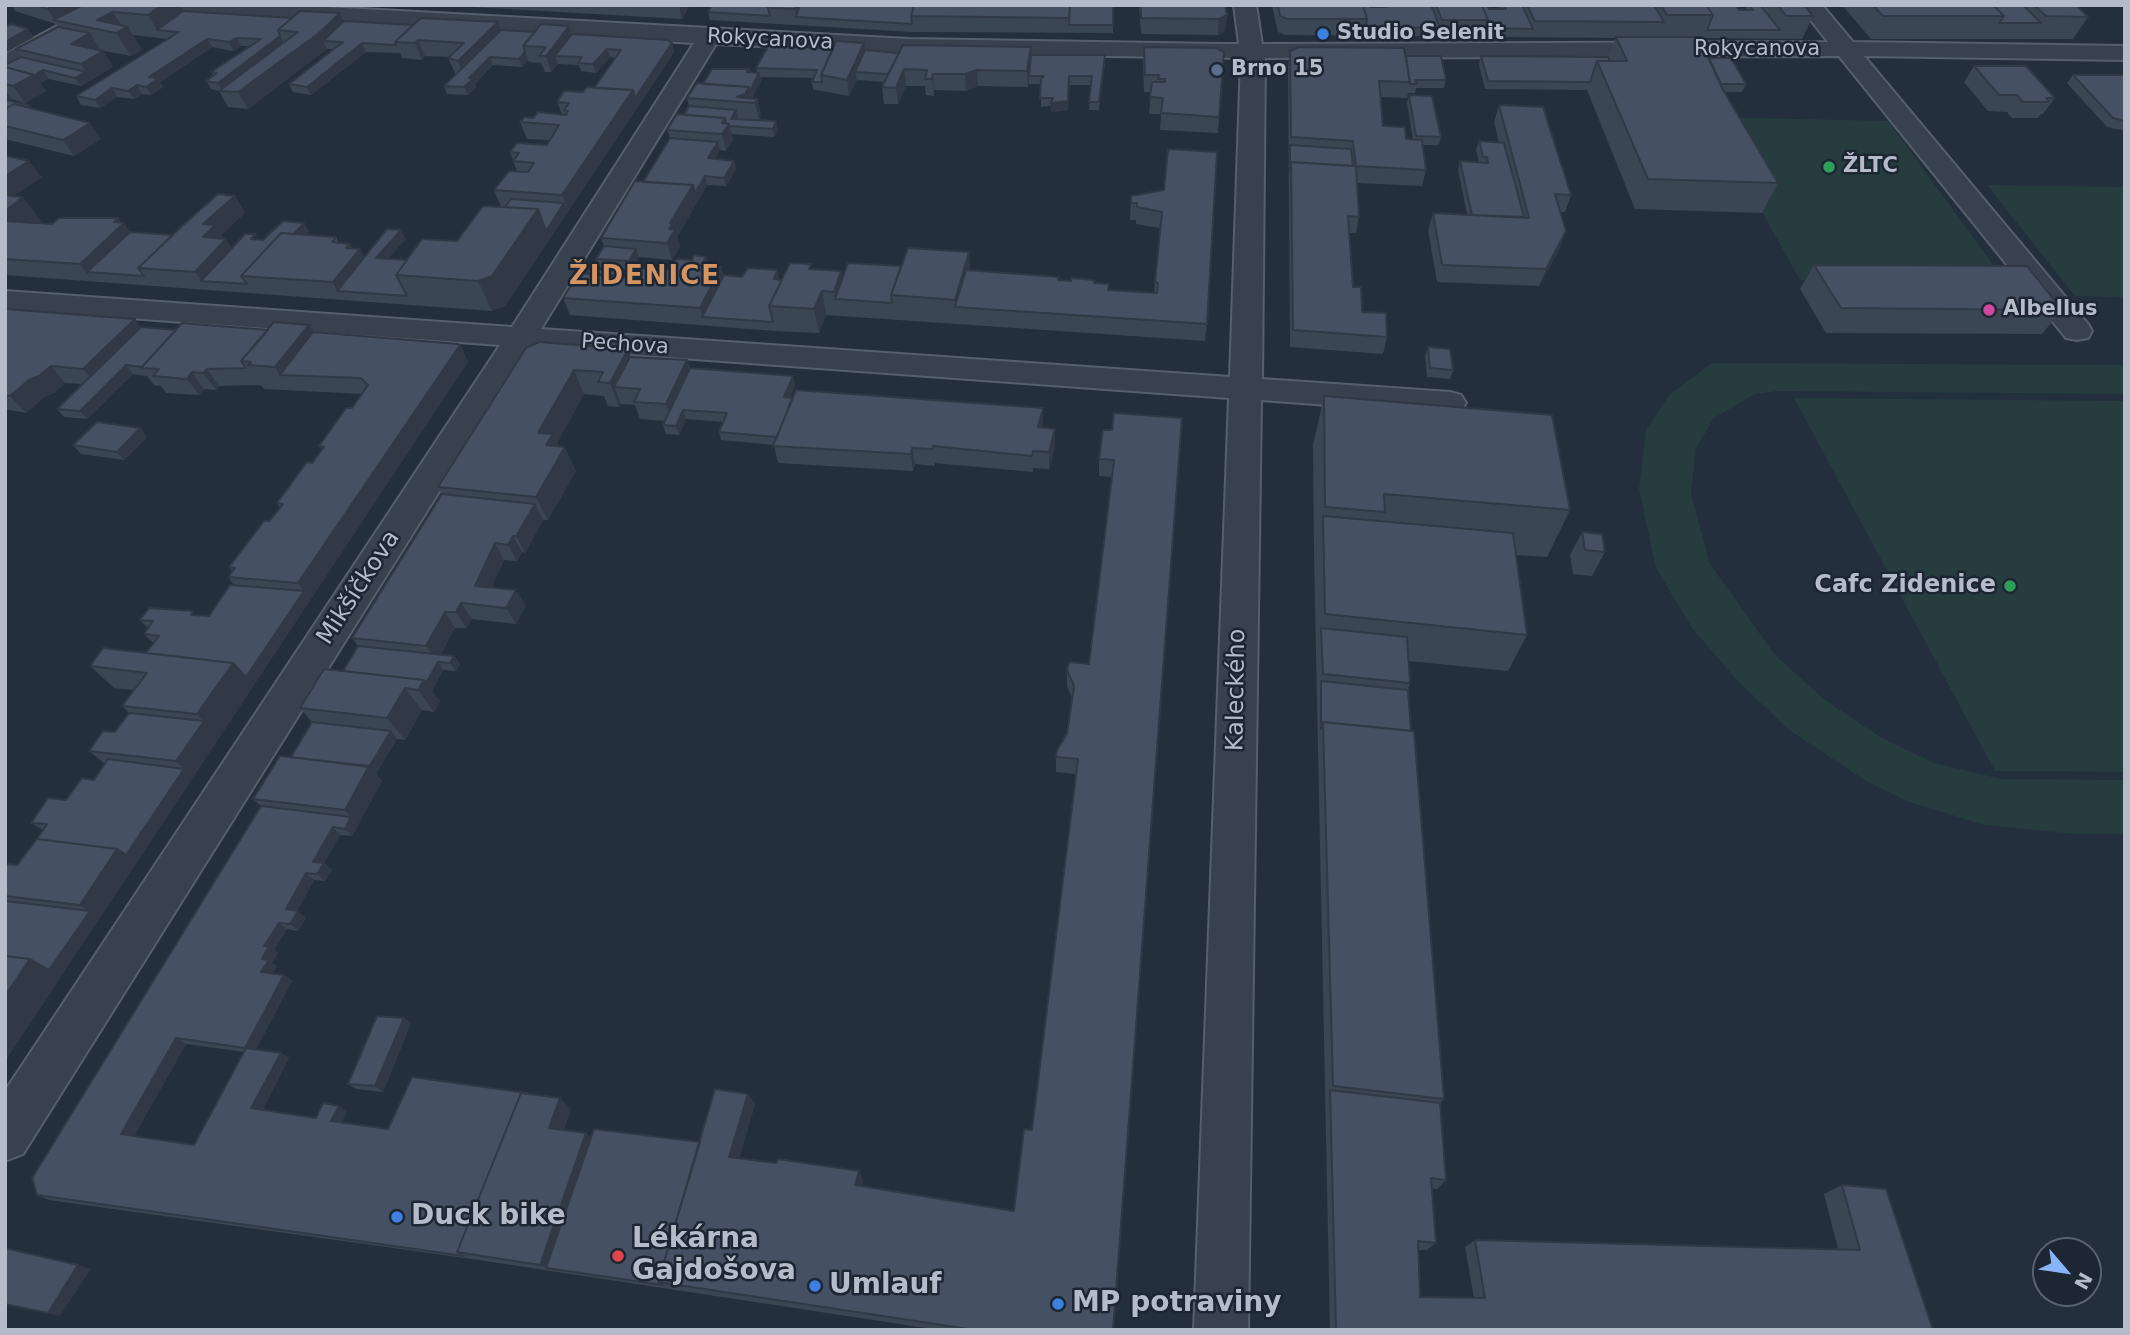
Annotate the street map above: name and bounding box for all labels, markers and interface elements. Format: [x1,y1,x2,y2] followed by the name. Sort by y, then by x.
[1337,21,1504,47] place label: Studio Selenit
[706,24,834,56] street label: Rokycanova
[1315,26,1331,42] marker: Studio Selenit
[1694,37,1820,63] street label: Rokycanova
[1231,57,1323,83] place label: Brno 15
[1209,62,1225,78] marker: Brno 15
[1843,154,1898,180] place label: ŽLTC
[1821,159,1837,175] marker: ŽLTC
[570,261,720,293] district label: ŽIDENICE
[2003,297,2098,323] place label: Albellus
[1981,302,1997,318] marker: Albellus
[580,329,670,361] street label: Pechova
[311,526,407,650] street label: Mikšíčkova
[1814,572,1996,600] place label: Cafc Zidenice
[2002,578,2018,594] marker: Cafc Zidenice
[1222,629,1252,751] street label: Kaleckého
[411,1200,566,1234] place label: Duck bike
[389,1209,405,1225] marker: Duck bike
[632,1223,796,1289] place label: Lékárna Gajdošova
[2032,1237,2102,1307] north arrow
[610,1248,626,1264] marker: Lékárna Gajdošova
[829,1269,942,1303] place label: Umlauf
[2070,1269,2097,1294] text: N
[807,1278,823,1294] marker: Umlauf
[1072,1287,1282,1321] place label: MP potraviny
[1050,1296,1066,1312] marker: MP potraviny

